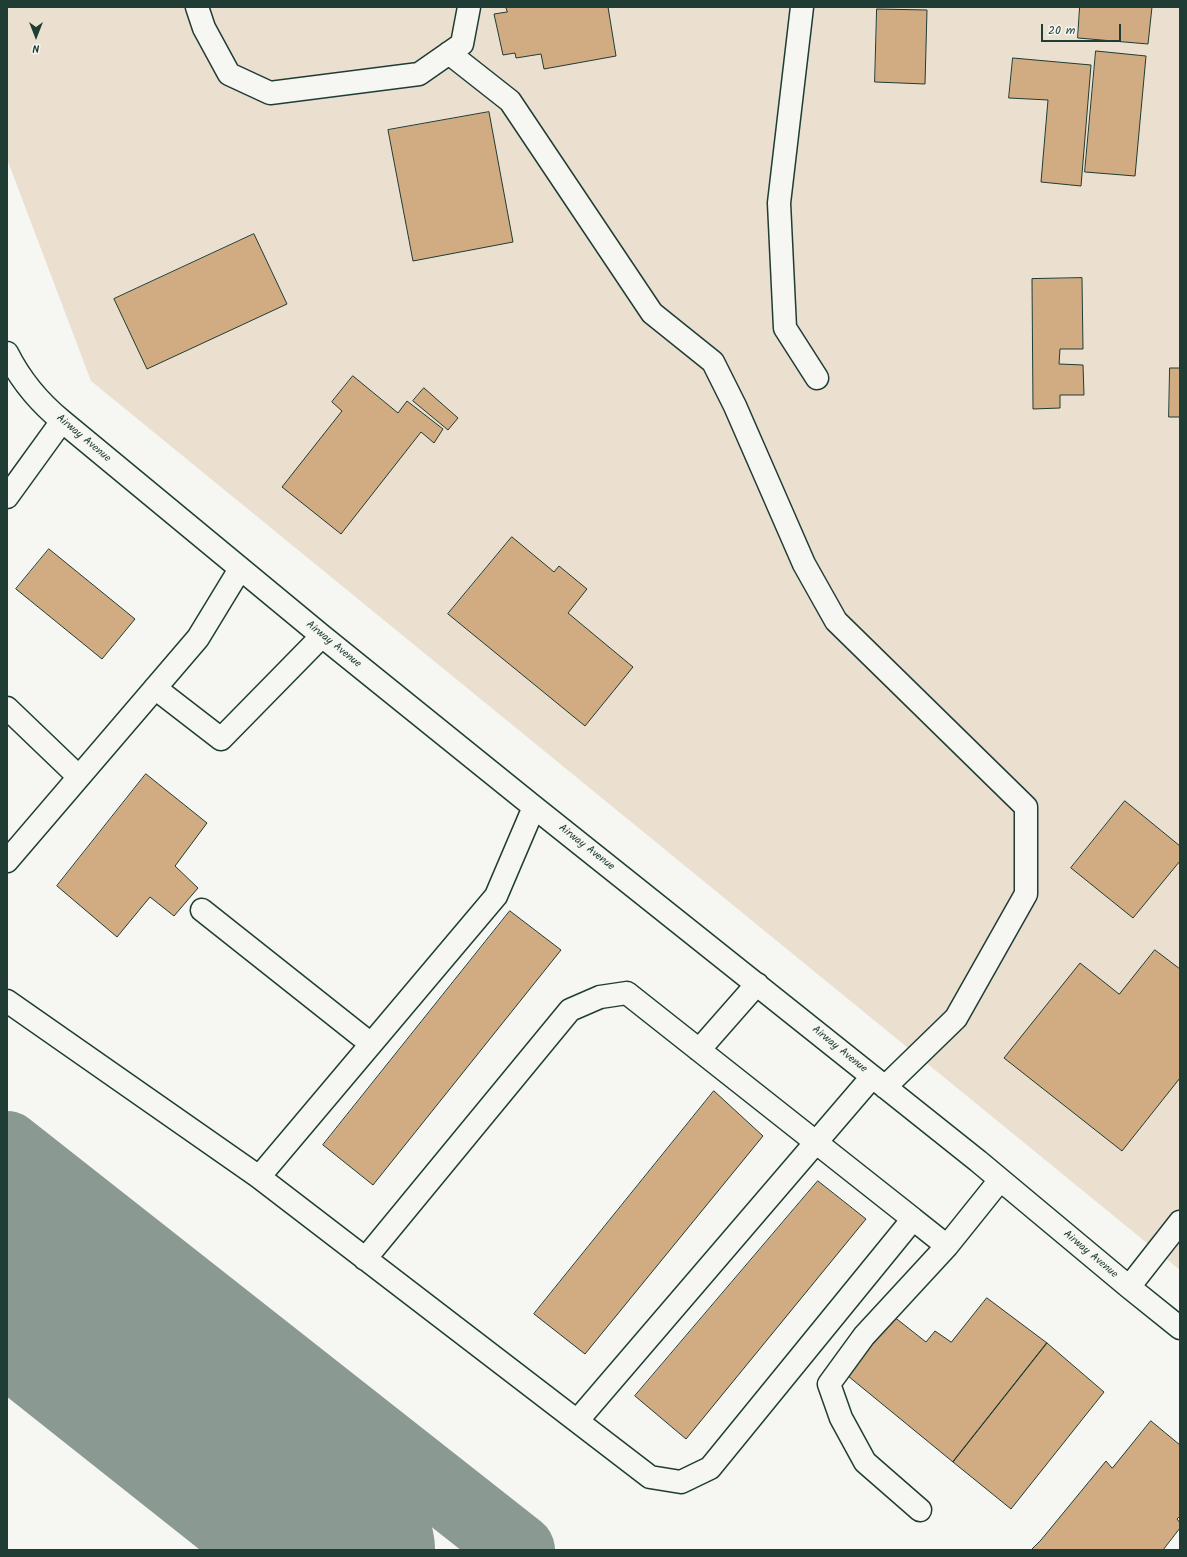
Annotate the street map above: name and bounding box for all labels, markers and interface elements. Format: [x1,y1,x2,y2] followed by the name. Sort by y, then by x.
[16,16,56,56] north arrow
[1043,16,1123,42] scale bar
[1048,21,1075,40] text: 20 m
[33,39,39,57] text: N
[53,412,113,466] street label: Airway Avenue
[303,619,363,671] street label: Airway Avenue
[555,822,617,874] street label: Airway Avenue
[809,1024,869,1076] street label: Airway Avenue
[1060,1228,1120,1282] street label: Airway Avenue

